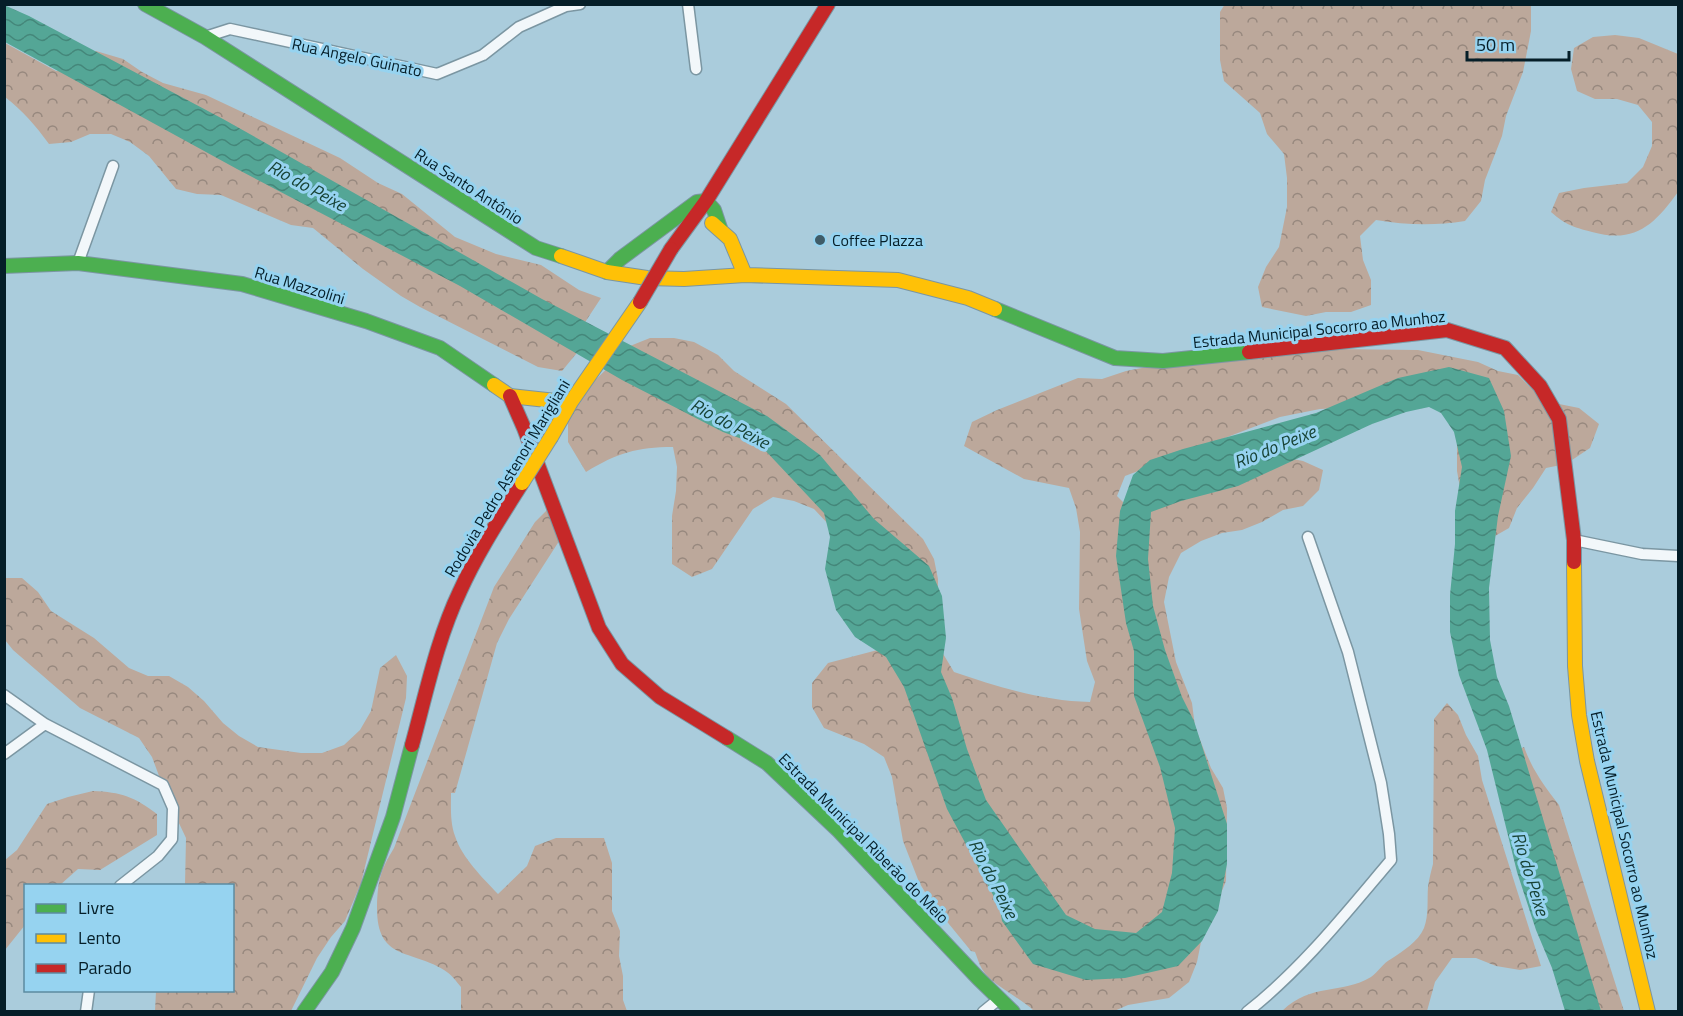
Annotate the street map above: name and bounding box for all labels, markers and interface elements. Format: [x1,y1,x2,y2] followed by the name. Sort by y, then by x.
[1467,24,1569,62] scale bar
[290,31,424,83] street label: Rua Angelo Guinato
[1476,31,1515,58] text: 50 m
[410,142,528,230] street label: Rua Santo Antônio
[263,153,353,219] water label: Rio do Peixe
[832,228,923,252] place label: Coffee Plazza
[813,233,827,247] marker: Coffee Plazza
[252,260,348,310] street label: Rua Mazzolini
[1192,304,1446,354] street label: Estrada Municipal Socorro ao Munhoz
[438,374,576,582] street label: Rodovia Pedro Astenori Marigliani
[686,391,776,456] water label: Rio do Peixe
[1230,417,1321,475] water label: Rio do Peixe
[1585,709,1665,961] street label: Estrada Municipal Socorro ao Munhoz
[773,747,955,929] street label: Estrada Municipal Riberão do Meio
[1505,829,1556,921] water label: Rio do Peixe
[962,834,1026,925] water label: Rio do Peixe
[24,884,234,992] legend
[78,894,114,921] text: Livre
[78,924,121,951] text: Lento
[78,954,132,981] text: Parado

